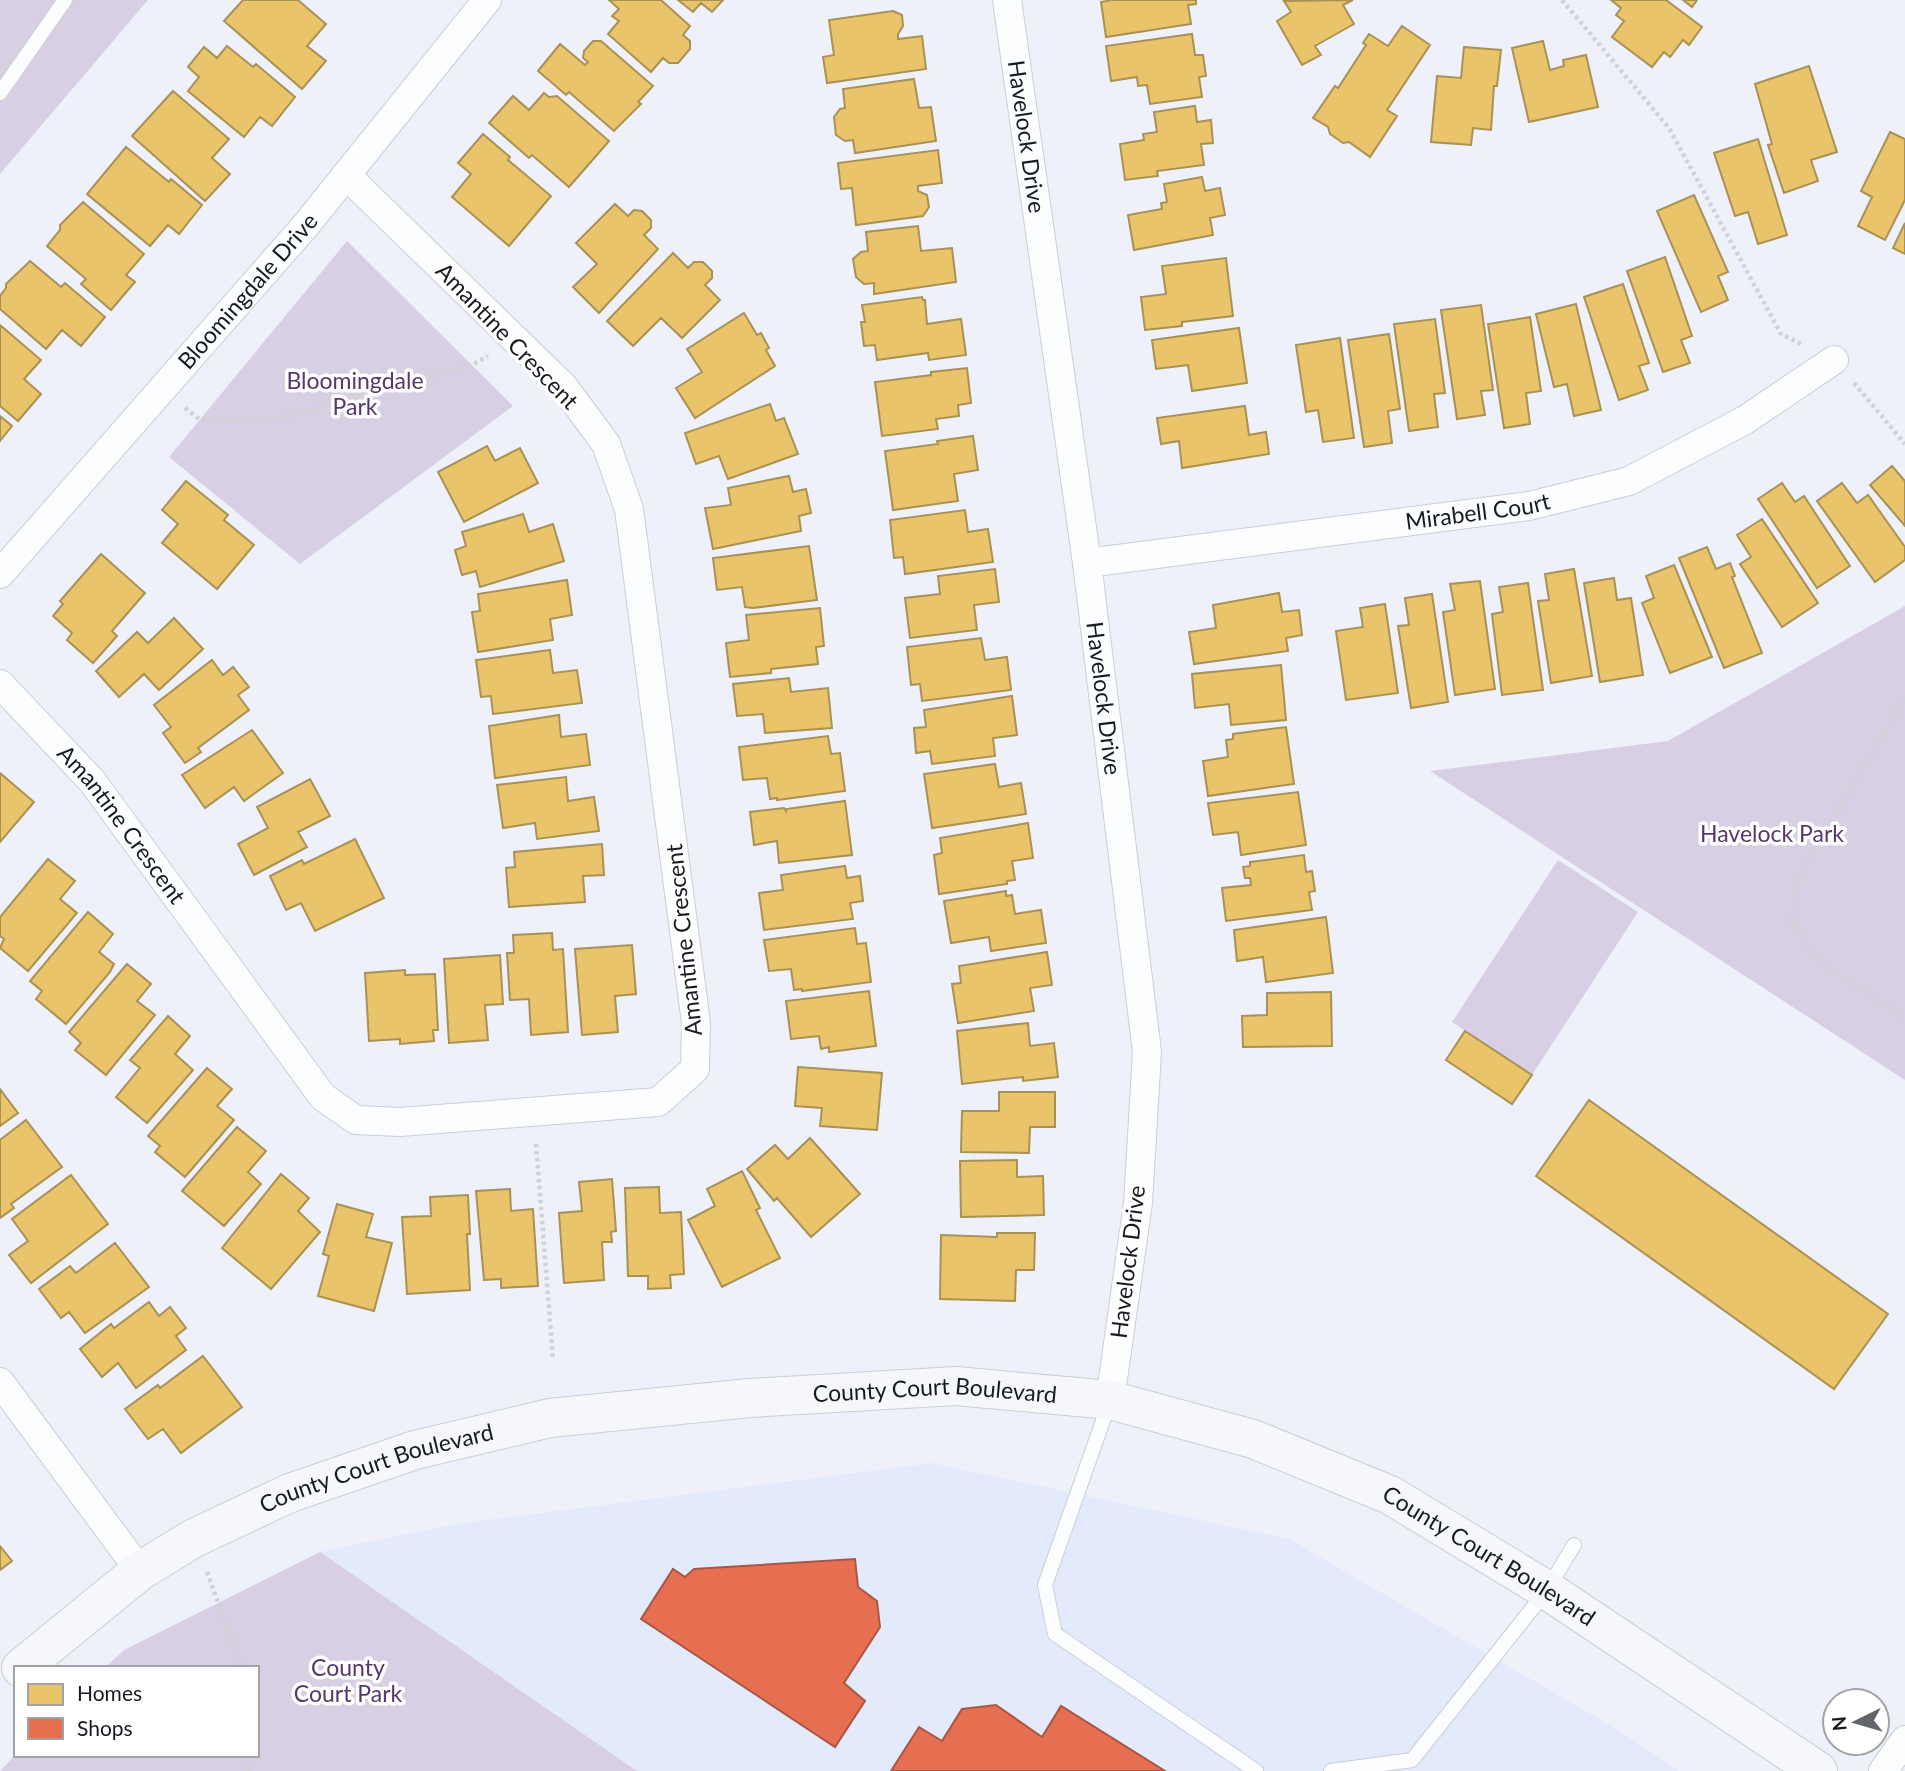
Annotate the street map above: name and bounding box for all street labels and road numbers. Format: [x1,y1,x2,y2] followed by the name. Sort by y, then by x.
[1003,58,1052,215] street label: Havelock Drive
[171,207,323,374] street label: Bloomingdale Drive
[431,256,585,415] street label: Amantine Crescent
[1404,486,1553,535] street label: Mirabell Court
[1081,620,1128,776] street label: Havelock Drive
[52,739,192,909] street label: Amantine Crescent
[659,842,707,1037] street label: Amantine Crescent
[1104,1184,1150,1340] street label: Havelock Drive
[812,1371,1058,1408] street label: County Court Boulevard
[255,1417,496,1518] street label: County Court Boulevard
[1378,1479,1601,1631] street label: County Court Boulevard

